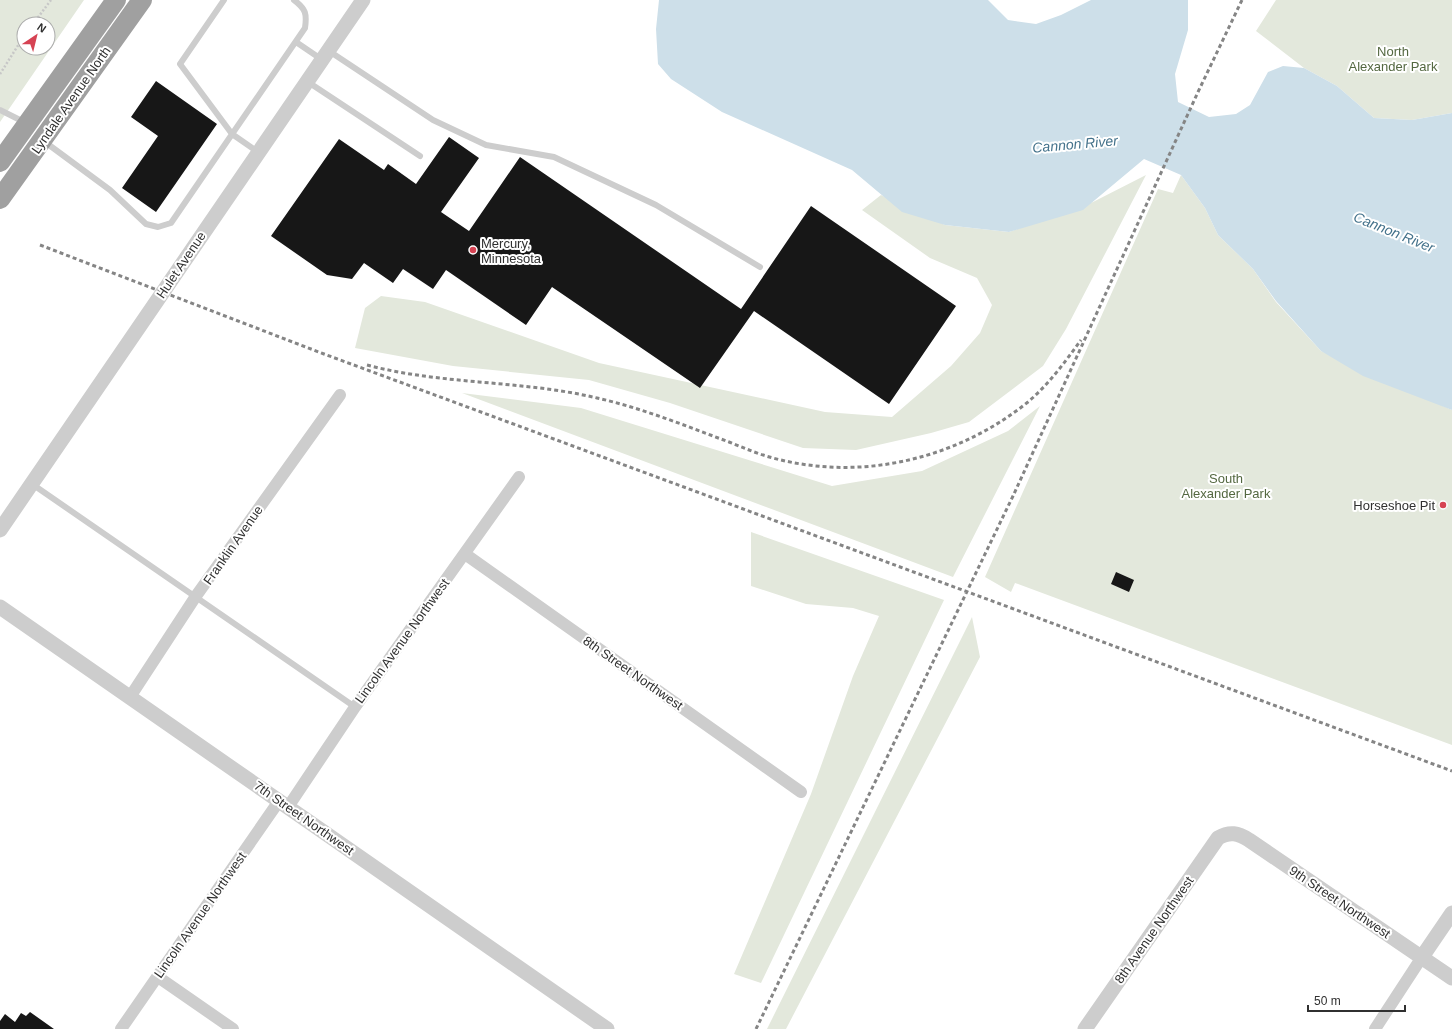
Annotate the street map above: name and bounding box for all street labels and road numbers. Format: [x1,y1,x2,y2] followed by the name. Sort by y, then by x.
[28,44,114,156] street label: Lyndale Avenue North
[153,229,209,301] street label: Hulet Avenue
[200,503,266,587] street label: Franklin Avenue
[352,576,452,706] street label: Lincoln Avenue Northwest
[580,633,686,713] street label: 8th Street Northwest
[251,778,357,858] street label: 7th Street Northwest
[151,849,249,981] street label: Lincoln Avenue Northwest
[1287,863,1394,942] street label: 9th Street Northwest
[1111,873,1197,986] street label: 8th Avenue Northwest

